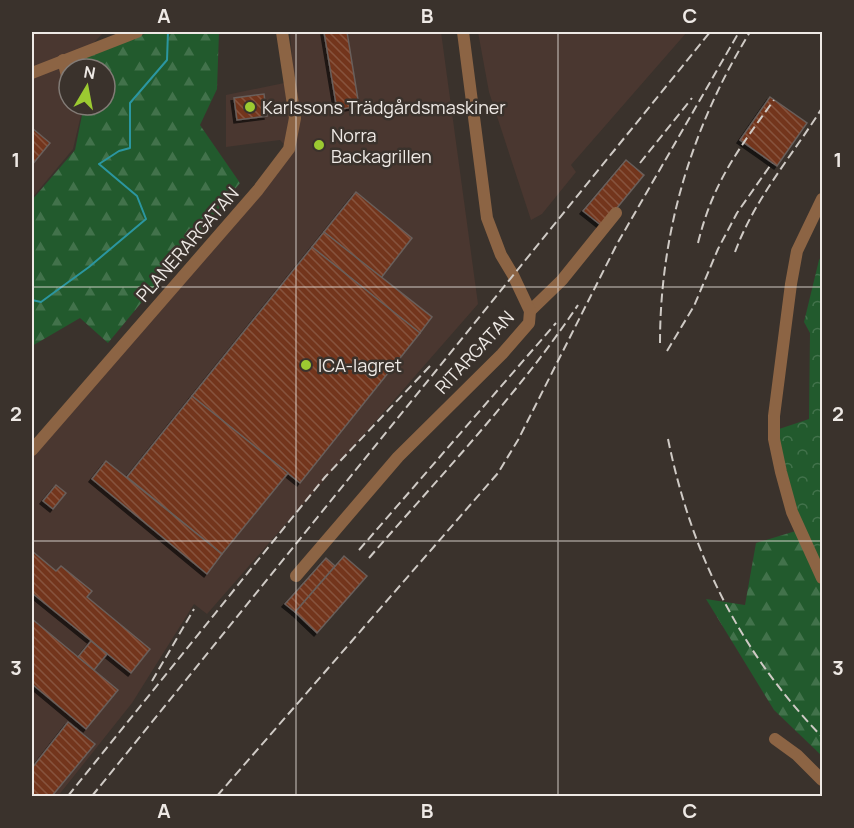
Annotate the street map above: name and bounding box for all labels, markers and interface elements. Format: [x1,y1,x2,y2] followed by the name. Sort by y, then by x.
[157,2,171,29] text: A
[421,2,434,29] text: B
[683,2,697,29] text: C
[57,57,117,117] north arrow
[82,60,97,84] text: N
[262,95,506,119] place label: Karlssons Trädgårdsmaskiner
[243,100,257,114] marker: Karlssons Trädgårdsmaskiner
[331,123,432,168] place label: Norra Backagrillen
[312,138,326,152] marker: Norra Backagrillen
[12,146,20,173] text: 1
[834,146,842,173] text: 1
[130,181,244,307] street label: PLANERARGATAN
[429,305,519,399] street label: RITARGATAN
[318,353,402,377] place label: ICA-lagret
[299,358,313,372] marker: ICA-lagret
[10,400,22,427] text: 2
[832,400,844,427] text: 2
[10,654,22,681] text: 3
[832,654,844,681] text: 3
[157,797,171,824] text: A
[421,797,434,824] text: B
[683,797,697,824] text: C

